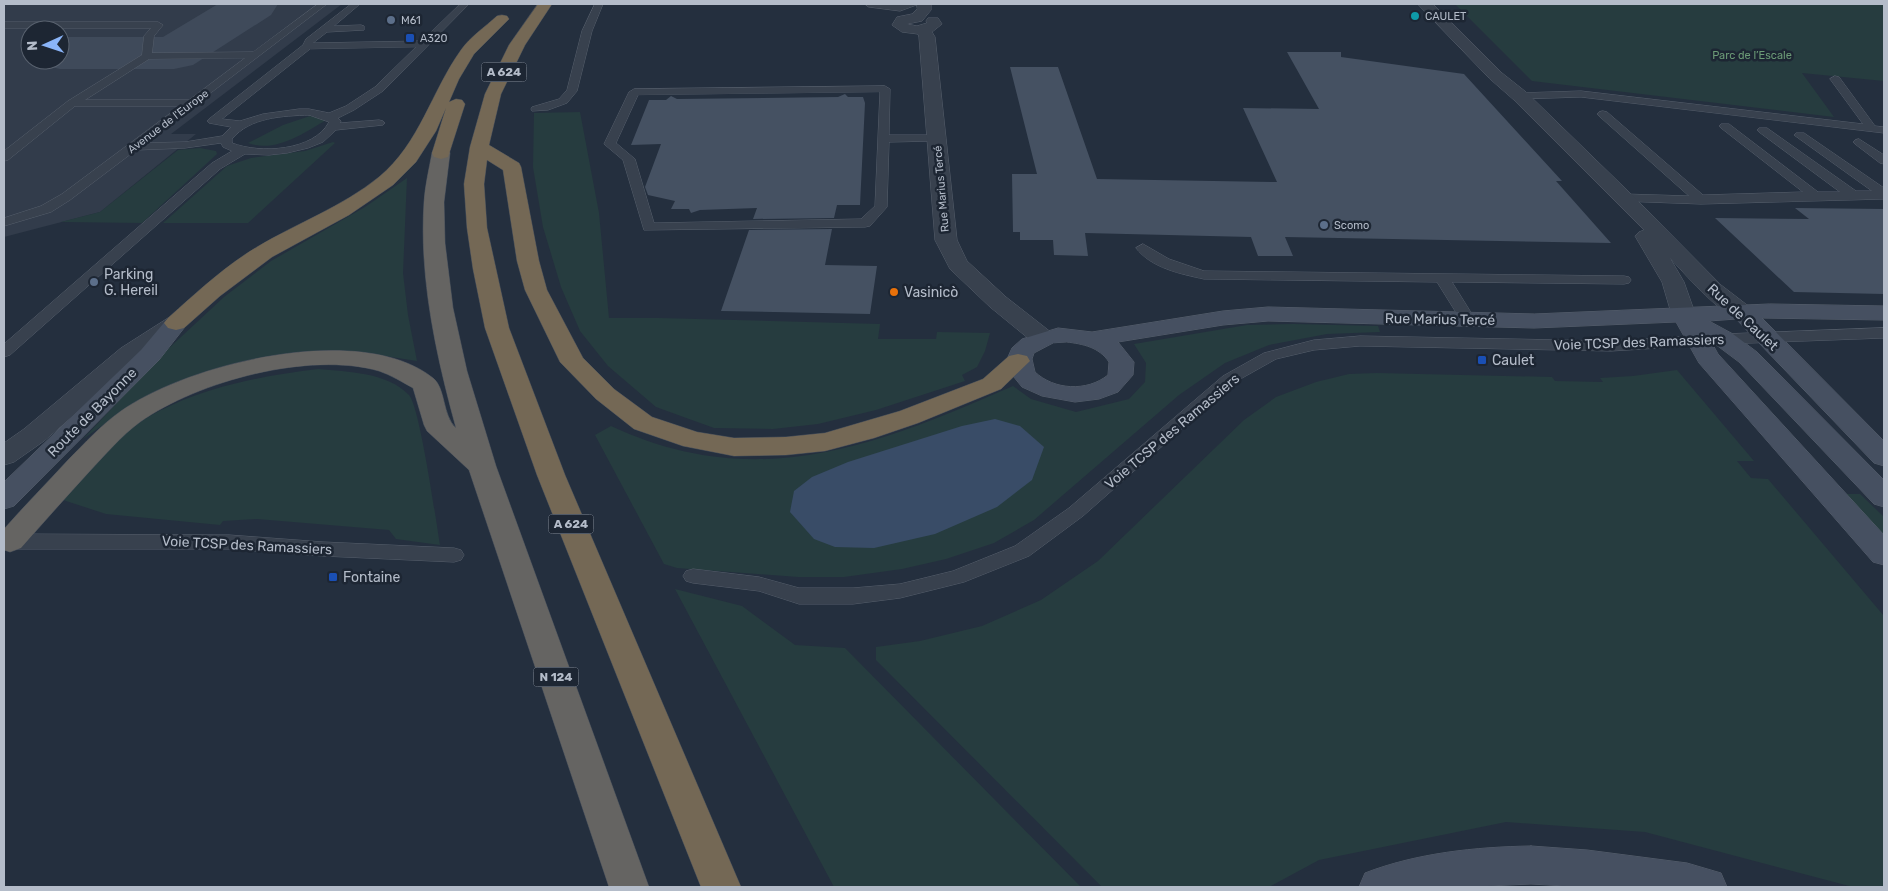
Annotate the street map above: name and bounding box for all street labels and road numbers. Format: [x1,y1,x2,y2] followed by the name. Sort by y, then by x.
[482,62,526,82] road number: A 624
[125,87,211,156] street label: Avenue de l'Europe
[931,145,952,233] street label: Rue Marius Tercé
[1704,280,1782,355] street label: Rue de Caulet
[1385,310,1495,329] street label: Rue Marius Tercé
[1553,331,1725,354] street label: Voie TCSP des Ramassiers
[44,364,141,460] street label: Route de Bayonne
[1102,370,1243,493] street label: Voie TCSP des Ramassiers
[548,514,594,534] road number: A 624
[161,533,333,558] street label: Voie TCSP des Ramassiers
[534,668,578,686] road number: N 124

